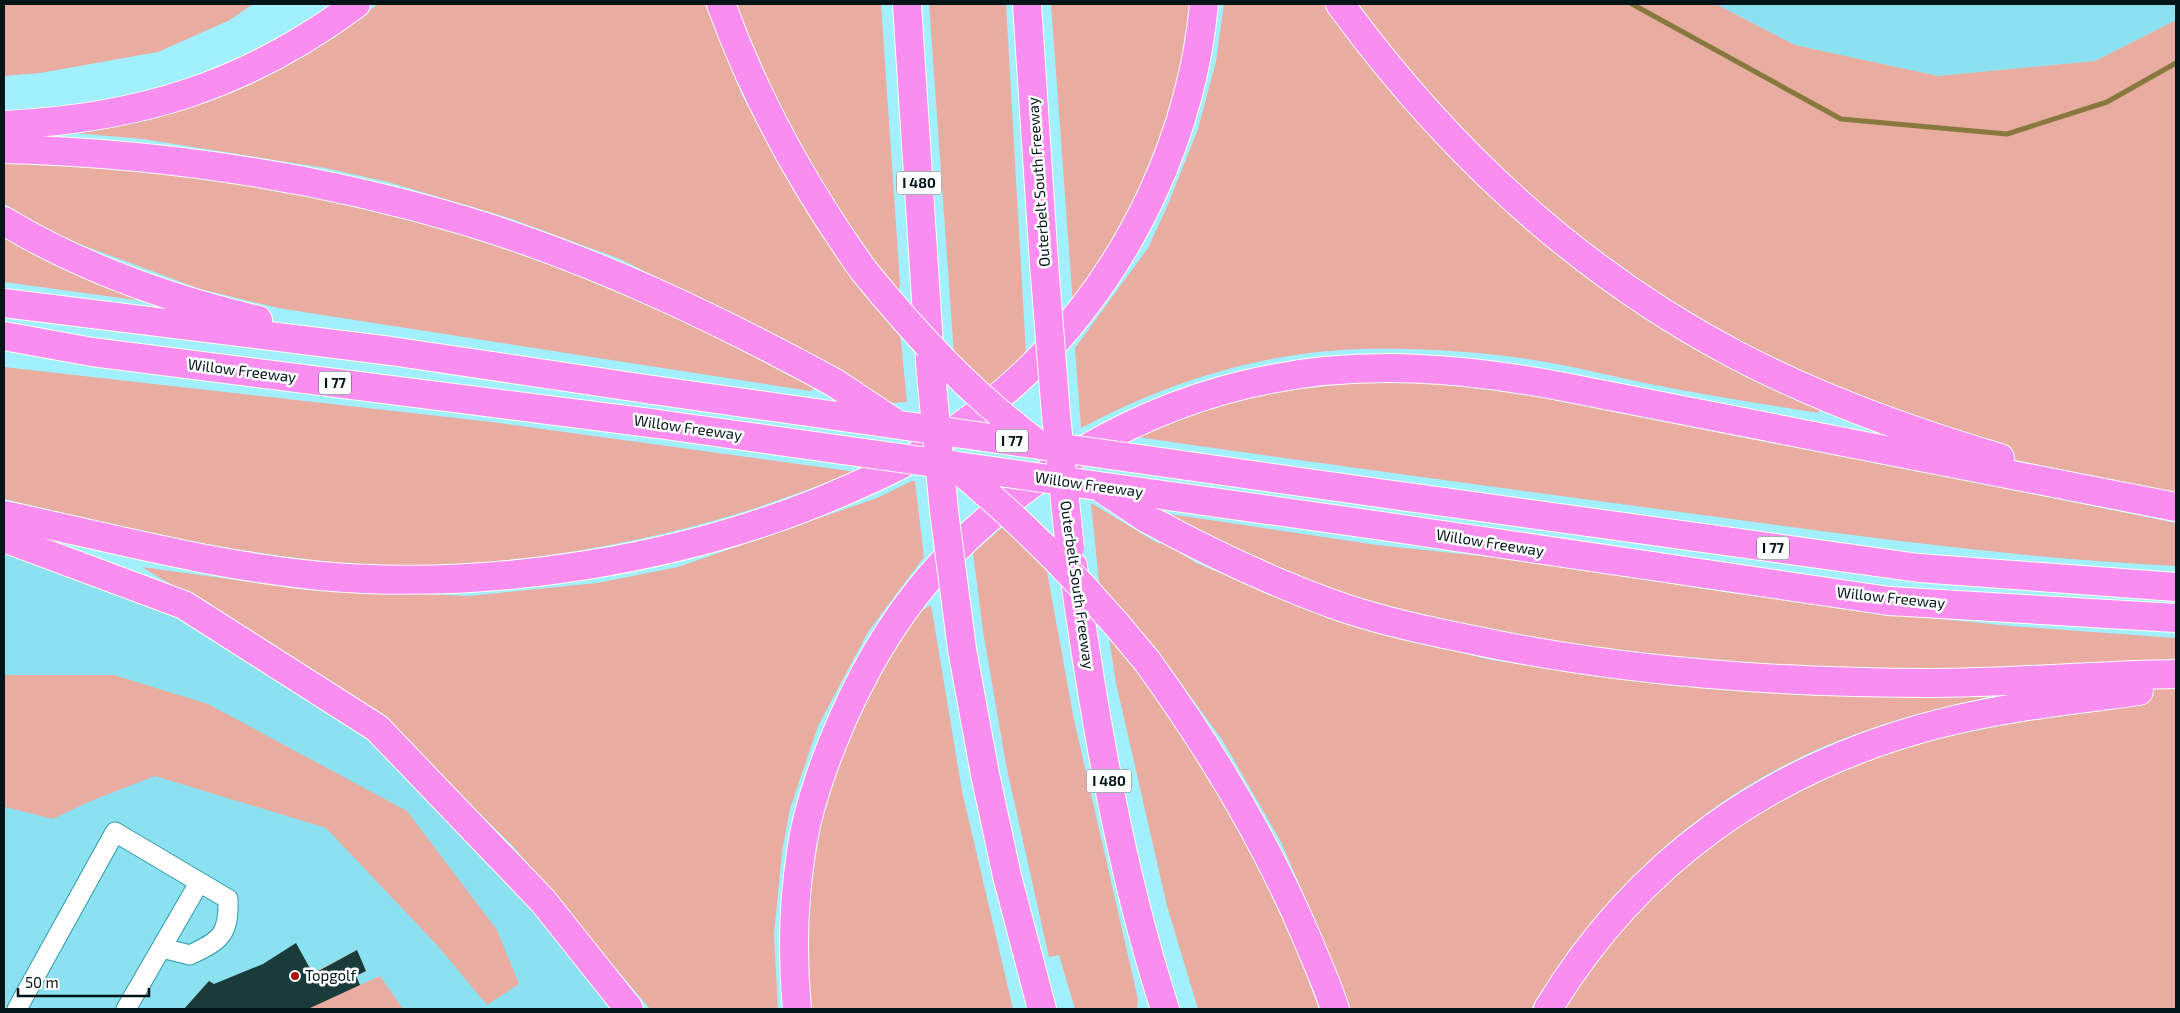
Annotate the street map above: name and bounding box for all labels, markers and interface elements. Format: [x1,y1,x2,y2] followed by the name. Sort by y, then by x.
[1023,97,1053,267] street label: Outerbelt South Freeway
[896,172,942,194] road number: I 480
[187,354,297,386] street label: Willow Freeway
[319,372,351,394] road number: I 77
[633,411,743,444] street label: Willow Freeway
[996,430,1028,452] road number: I 77
[1034,468,1144,501] street label: Willow Freeway
[1057,499,1099,670] street label: Outerbelt South Freeway
[1435,525,1545,559] street label: Willow Freeway
[1757,536,1789,560] road number: I 77
[1836,582,1946,612] street label: Willow Freeway
[1086,769,1132,792] road number: I 480
[18,966,149,998] scale bar
[305,966,356,984] place label: Topgolf
[289,970,301,982] marker: Topgolf
[25,973,59,991] text: 50 m

